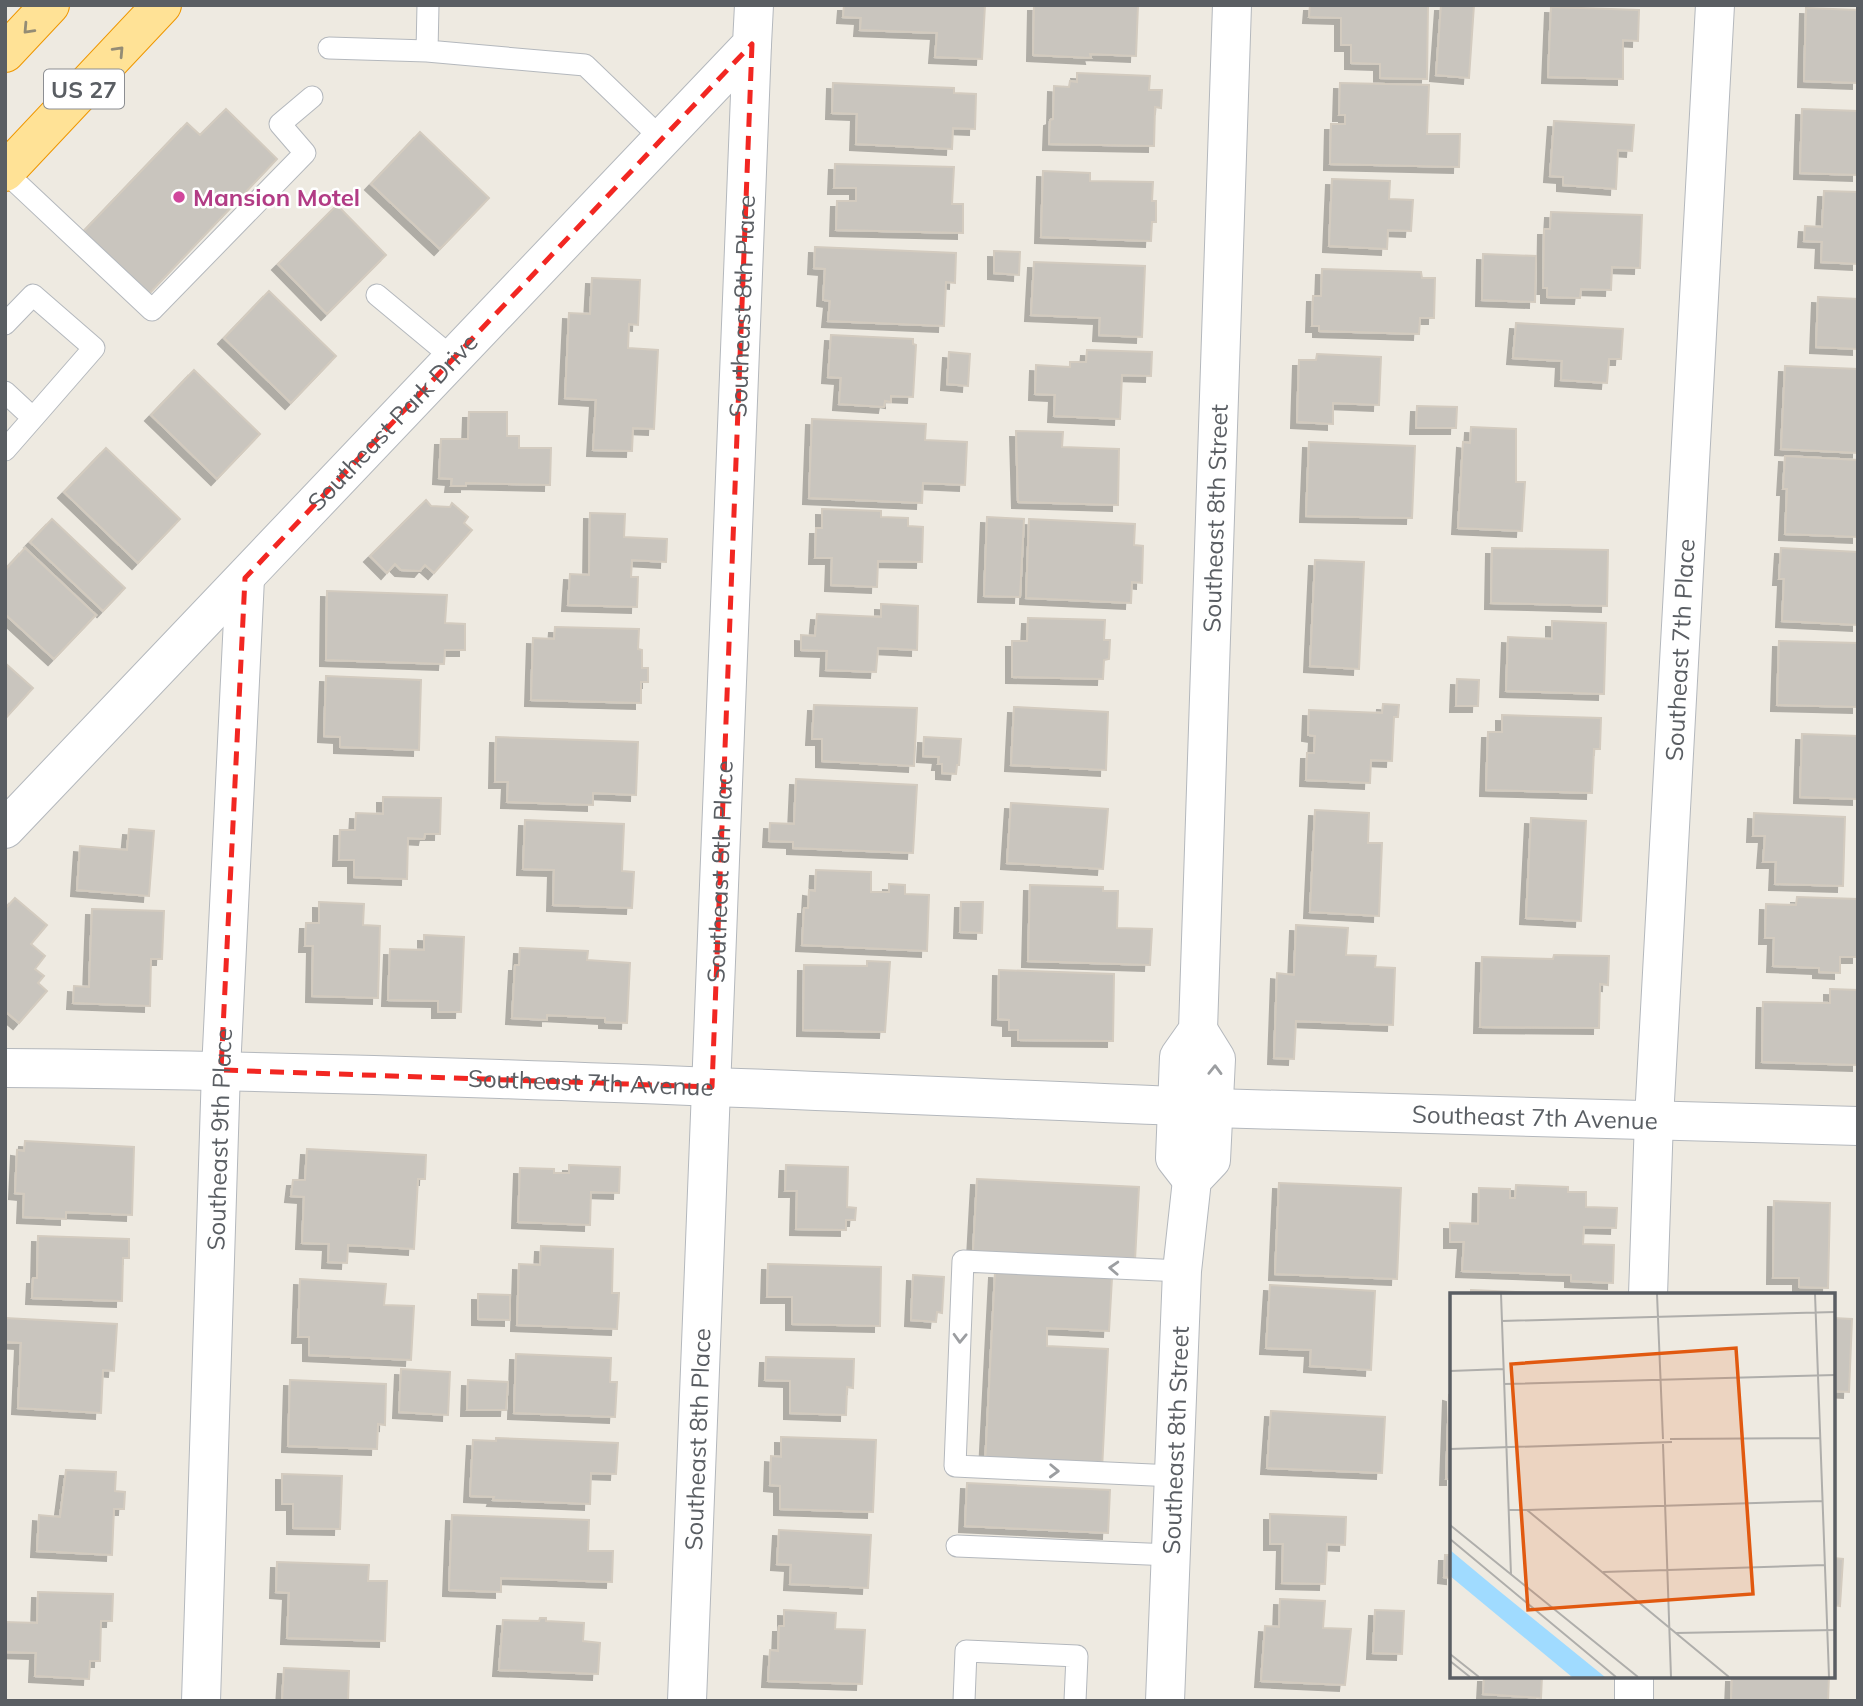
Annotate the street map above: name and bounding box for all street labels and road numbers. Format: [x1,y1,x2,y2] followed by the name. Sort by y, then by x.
[44,69,124,108] road number: US 27
[722,194,761,418] street label: Southeast 8th Place
[301,327,484,517] street label: Southeast Park Drive
[1196,403,1234,633] street label: Southeast 8th Street
[1659,538,1701,762] street label: Southeast 7th Place
[700,760,739,983] street label: Southeast 8th Place
[200,1027,238,1251] street label: Southeast 9th Place
[468,1063,714,1102] street label: Southeast 7th Avenue
[1412,1099,1658,1135] street label: Southeast 7th Avenue
[1156,1325,1195,1555] street label: Southeast 8th Street
[678,1327,717,1551] street label: Southeast 8th Place

